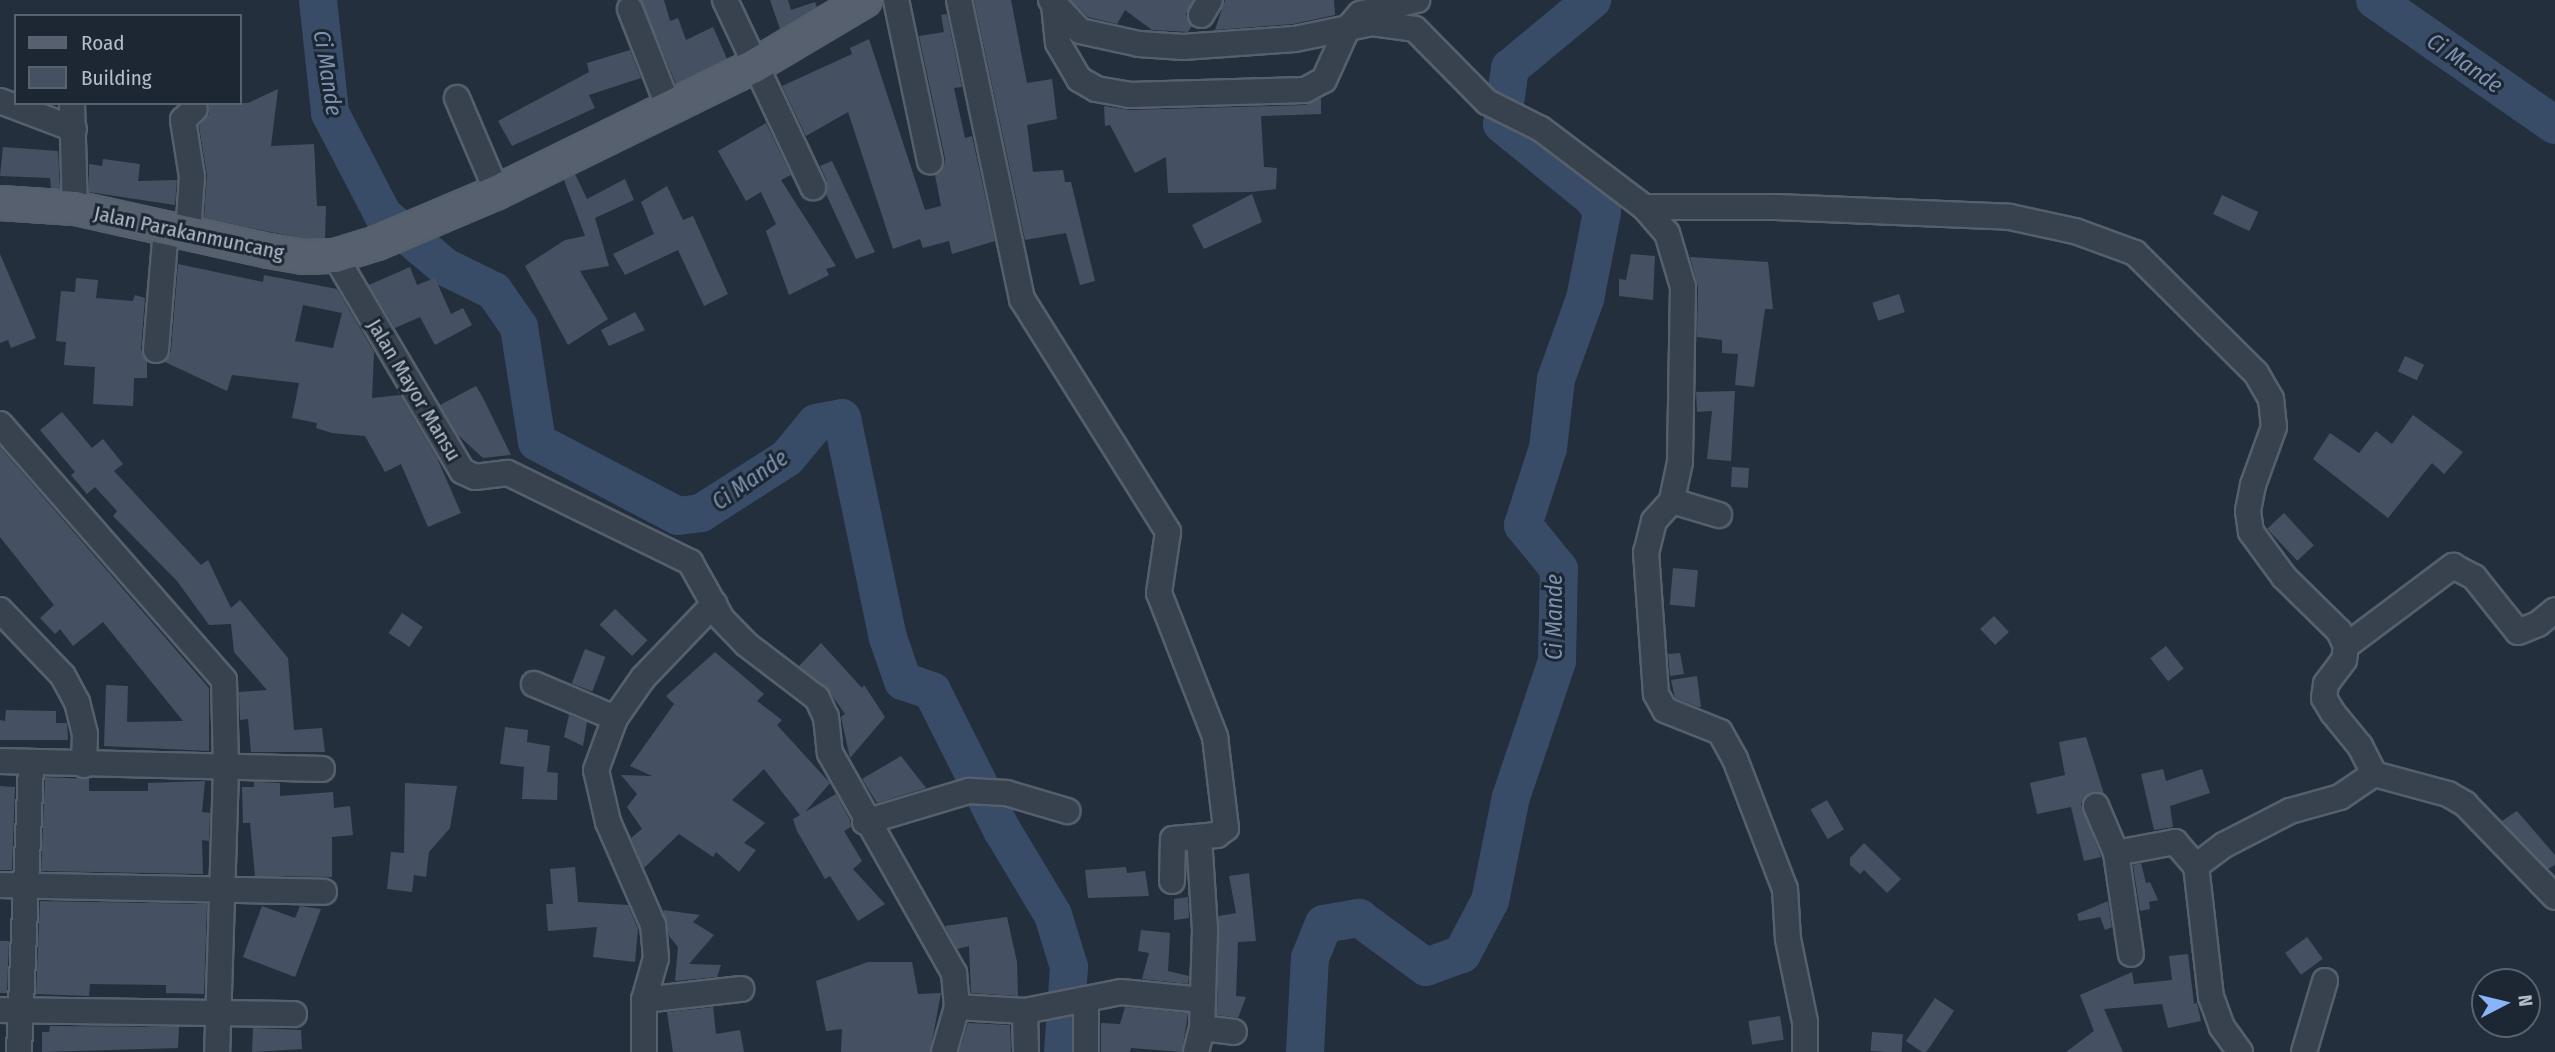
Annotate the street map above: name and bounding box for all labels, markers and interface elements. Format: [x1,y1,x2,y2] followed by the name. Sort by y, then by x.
[14,14,242,105] legend
[2422,27,2508,99] water label: Ci Mande
[308,28,348,118] water label: Ci Mande
[81,30,125,56] text: Road
[81,65,152,91] text: Building
[92,201,286,265] street label: Jalan Parakanmuncang
[362,314,466,466] street label: Jalan Mayor Mansu
[707,444,793,516] water label: Ci Mande
[1540,574,1568,660] water label: Ci Mande
[2471,968,2541,1038] north arrow
[2513,994,2537,1008] text: N

